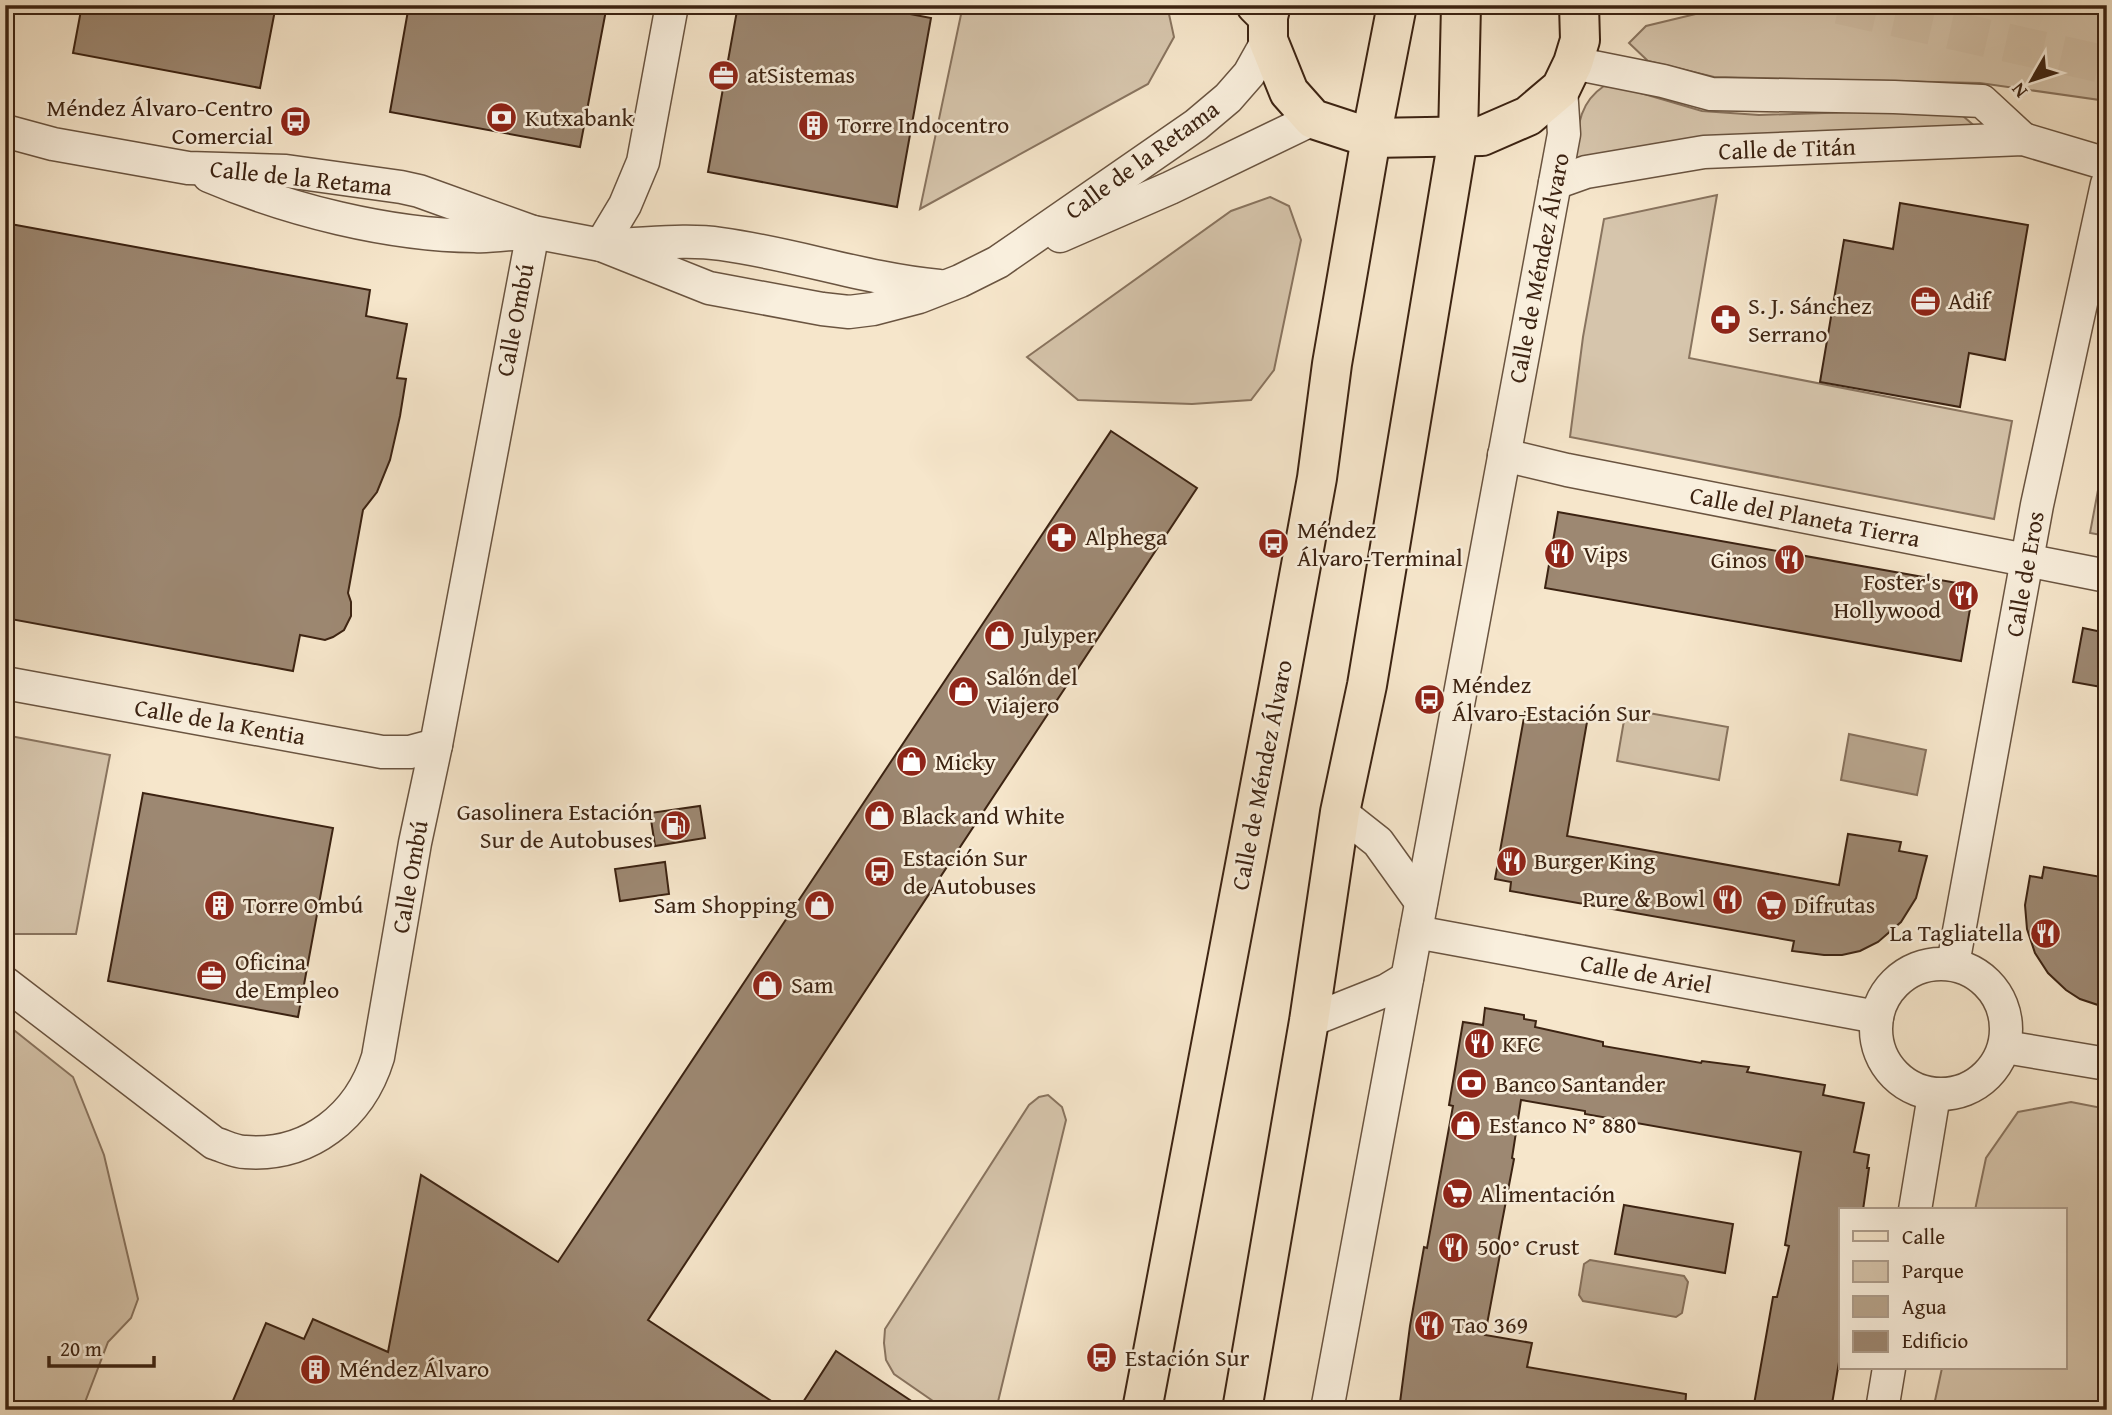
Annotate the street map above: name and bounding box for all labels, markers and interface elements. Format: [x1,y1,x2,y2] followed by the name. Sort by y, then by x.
[1996,46,2066,116] north arrow
[747,57,855,92] place label: atSistemas
[707,58,741,92] office icon: atSistemas
[2004,77,2034,104] text: N
[47,90,273,153] place label: Méndez Álvaro-Centro Comercial
[1057,91,1227,228] street label: Calle de la Retama
[525,100,634,135] place label: Kutxabank
[485,101,519,135] bank icon: Kutxabank
[279,105,313,139] bus stop icon: Méndez Álvaro-Centro Comercial
[837,107,1009,142] place label: Torre Indocentro
[797,108,831,142] building icon: Torre Indocentro
[1718,129,1857,168] street label: Calle de Titán
[1499,150,1578,386] street label: Calle de Méndez Álvaro
[208,151,395,205] street label: Calle de la Retama
[486,261,543,379] street label: Calle Ombú
[1948,283,1992,318] place label: Adif
[1908,284,1942,318] office icon: Adif
[1748,288,1872,351] place label: S. J. Sánchez Serrano
[1708,303,1742,337] pharmacy icon: S. J. Sánchez Serrano
[1687,477,1924,556] street label: Calle del Planeta Tierra
[1996,508,2053,640] street label: Calle de Eros
[1297,512,1463,575] place label: Méndez Álvaro-Terminal
[1085,519,1168,554] place label: Alphega
[1045,520,1079,554] pharmacy icon: Alphega
[1257,527,1291,561] bus stop icon: Méndez Álvaro-Terminal
[1583,536,1628,571] place label: Vips
[1543,537,1577,571] restaurant icon: Vips
[1711,542,1767,577] place label: Ginos
[1773,543,1807,577] restaurant icon: Ginos
[1833,564,1941,627] place label: Foster's Hollywood
[1947,579,1981,613] restaurant icon: Foster's Hollywood
[1020,617,1096,652] place label: Julyper
[983,618,1017,652] shop icon: Julyper
[1222,657,1301,893] street label: Calle de Méndez Álvaro
[986,659,1078,722] place label: Salón del Viajero
[1452,667,1651,730] place label: Méndez Álvaro-Estación Sur
[946,674,980,708] shop icon: Salón del Viajero
[1412,682,1446,716] bus stop icon: Méndez Álvaro-Estación Sur
[132,689,309,754] street label: Calle de la Kentia
[935,744,996,779] place label: Micky
[895,745,929,779] shop icon: Micky
[457,794,654,857] place label: Gasolinera Estación Sur de Autobuses
[902,798,1065,833] place label: Black and White
[862,799,896,833] shop icon: Black and White
[659,809,693,843] fuel station icon: Gasolinera Estación Sur de Autobuses
[382,818,437,936] street label: Calle Ombú
[903,840,1036,903] place label: Estación Sur de Autobuses
[1534,843,1655,878] place label: Burger King
[1494,844,1528,878] restaurant icon: Burger King
[863,855,897,889] bus stop icon: Estación Sur de Autobuses
[1582,881,1705,916] place label: Pure & Bowl
[1711,882,1745,916] restaurant icon: Pure & Bowl
[243,887,363,922] place label: Torre Ombú
[654,887,797,922] place label: Sam Shopping
[1794,887,1875,922] place label: Difrutas
[203,888,237,922] building icon: Torre Ombú
[803,888,837,922] shop icon: Sam Shopping
[1754,888,1788,922] supermarket icon: Difrutas
[1890,915,2024,950] place label: La Tagliatella
[2029,916,2063,950] restaurant icon: La Tagliatella
[235,944,339,1007] place label: Oficina de Empleo
[1578,945,1715,1002] street label: Calle de Ariel
[195,959,229,993] office icon: Oficina de Empleo
[791,967,834,1002] place label: Sam
[751,968,785,1002] shop icon: Sam
[1502,1026,1541,1061] place label: KFC
[1462,1027,1496,1061] restaurant icon: KFC
[1495,1066,1666,1101] place label: Banco Santander
[1455,1067,1489,1101] bank icon: Banco Santander
[1489,1107,1636,1142] place label: Estanco N° 880
[1449,1108,1483,1142] shop icon: Estanco N° 880
[1480,1176,1616,1211] place label: Alimentación
[1440,1177,1474,1211] supermarket icon: Alimentación
[1839,1208,2066,1370] legend
[1902,1221,1945,1252] text: Calle
[1477,1229,1580,1264] place label: 500° Crust
[1437,1230,1471,1264] restaurant icon: 500° Crust
[1902,1255,1964,1286] text: Parque
[1902,1291,1947,1322] text: Agua
[1452,1307,1528,1342] place label: Tao 369
[1412,1308,1446,1342] restaurant icon: Tao 369
[49,1324,154,1368] scale bar
[1902,1325,1968,1356] text: Edificio
[60,1333,102,1364] text: 20 m
[1125,1340,1250,1375] place label: Estación Sur
[1085,1341,1119,1375] bus stop icon: Estación Sur
[339,1351,489,1386] place label: Méndez Álvaro
[299,1352,333,1386] building icon: Méndez Álvaro

